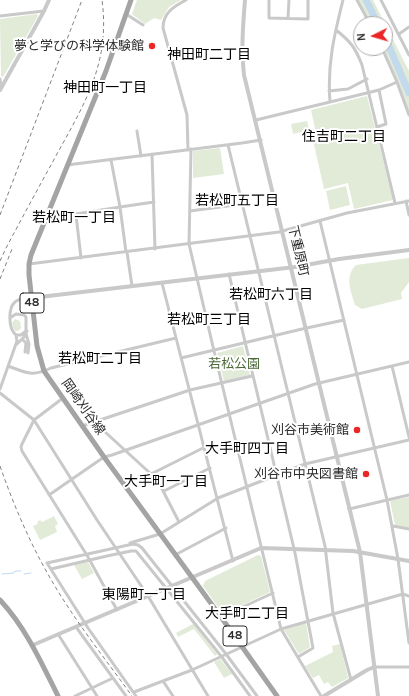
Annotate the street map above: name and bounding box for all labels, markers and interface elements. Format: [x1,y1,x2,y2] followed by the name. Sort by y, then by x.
[353,16,393,56] north arrow
[355,33,368,42] text: N
[14,38,144,54] place label: 夢と学びの科学体験館
[147,41,157,51] marker: 夢と学びの科学体験館
[167,47,251,63] district label: 神田町二丁目
[63,80,147,96] district label: 神田町一丁目
[302,129,386,145] district label: 住吉町二丁目
[195,193,279,209] district label: 若松町五丁目
[32,210,116,226] district label: 若松町一丁目
[285,224,311,278] street label: 下重原町
[229,287,313,303] district label: 若松町六丁目
[20,293,44,313] road number: 48
[167,312,251,328] district label: 若松町三丁目
[58,351,142,367] district label: 若松町二丁目
[208,356,260,372] park label: 若松公園
[58,376,108,438] street label: 岡崎刈谷線
[271,422,349,438] place label: 刈谷市美術館
[352,425,362,435] marker: 刈谷市美術館
[205,441,289,457] district label: 大手町四丁目
[254,466,358,482] place label: 刈谷市中央図書館
[361,469,371,479] marker: 刈谷市中央図書館
[124,474,208,490] district label: 大手町一丁目
[102,587,186,603] district label: 東陽町一丁目
[205,606,289,622] district label: 大手町二丁目
[223,626,247,646] road number: 48

